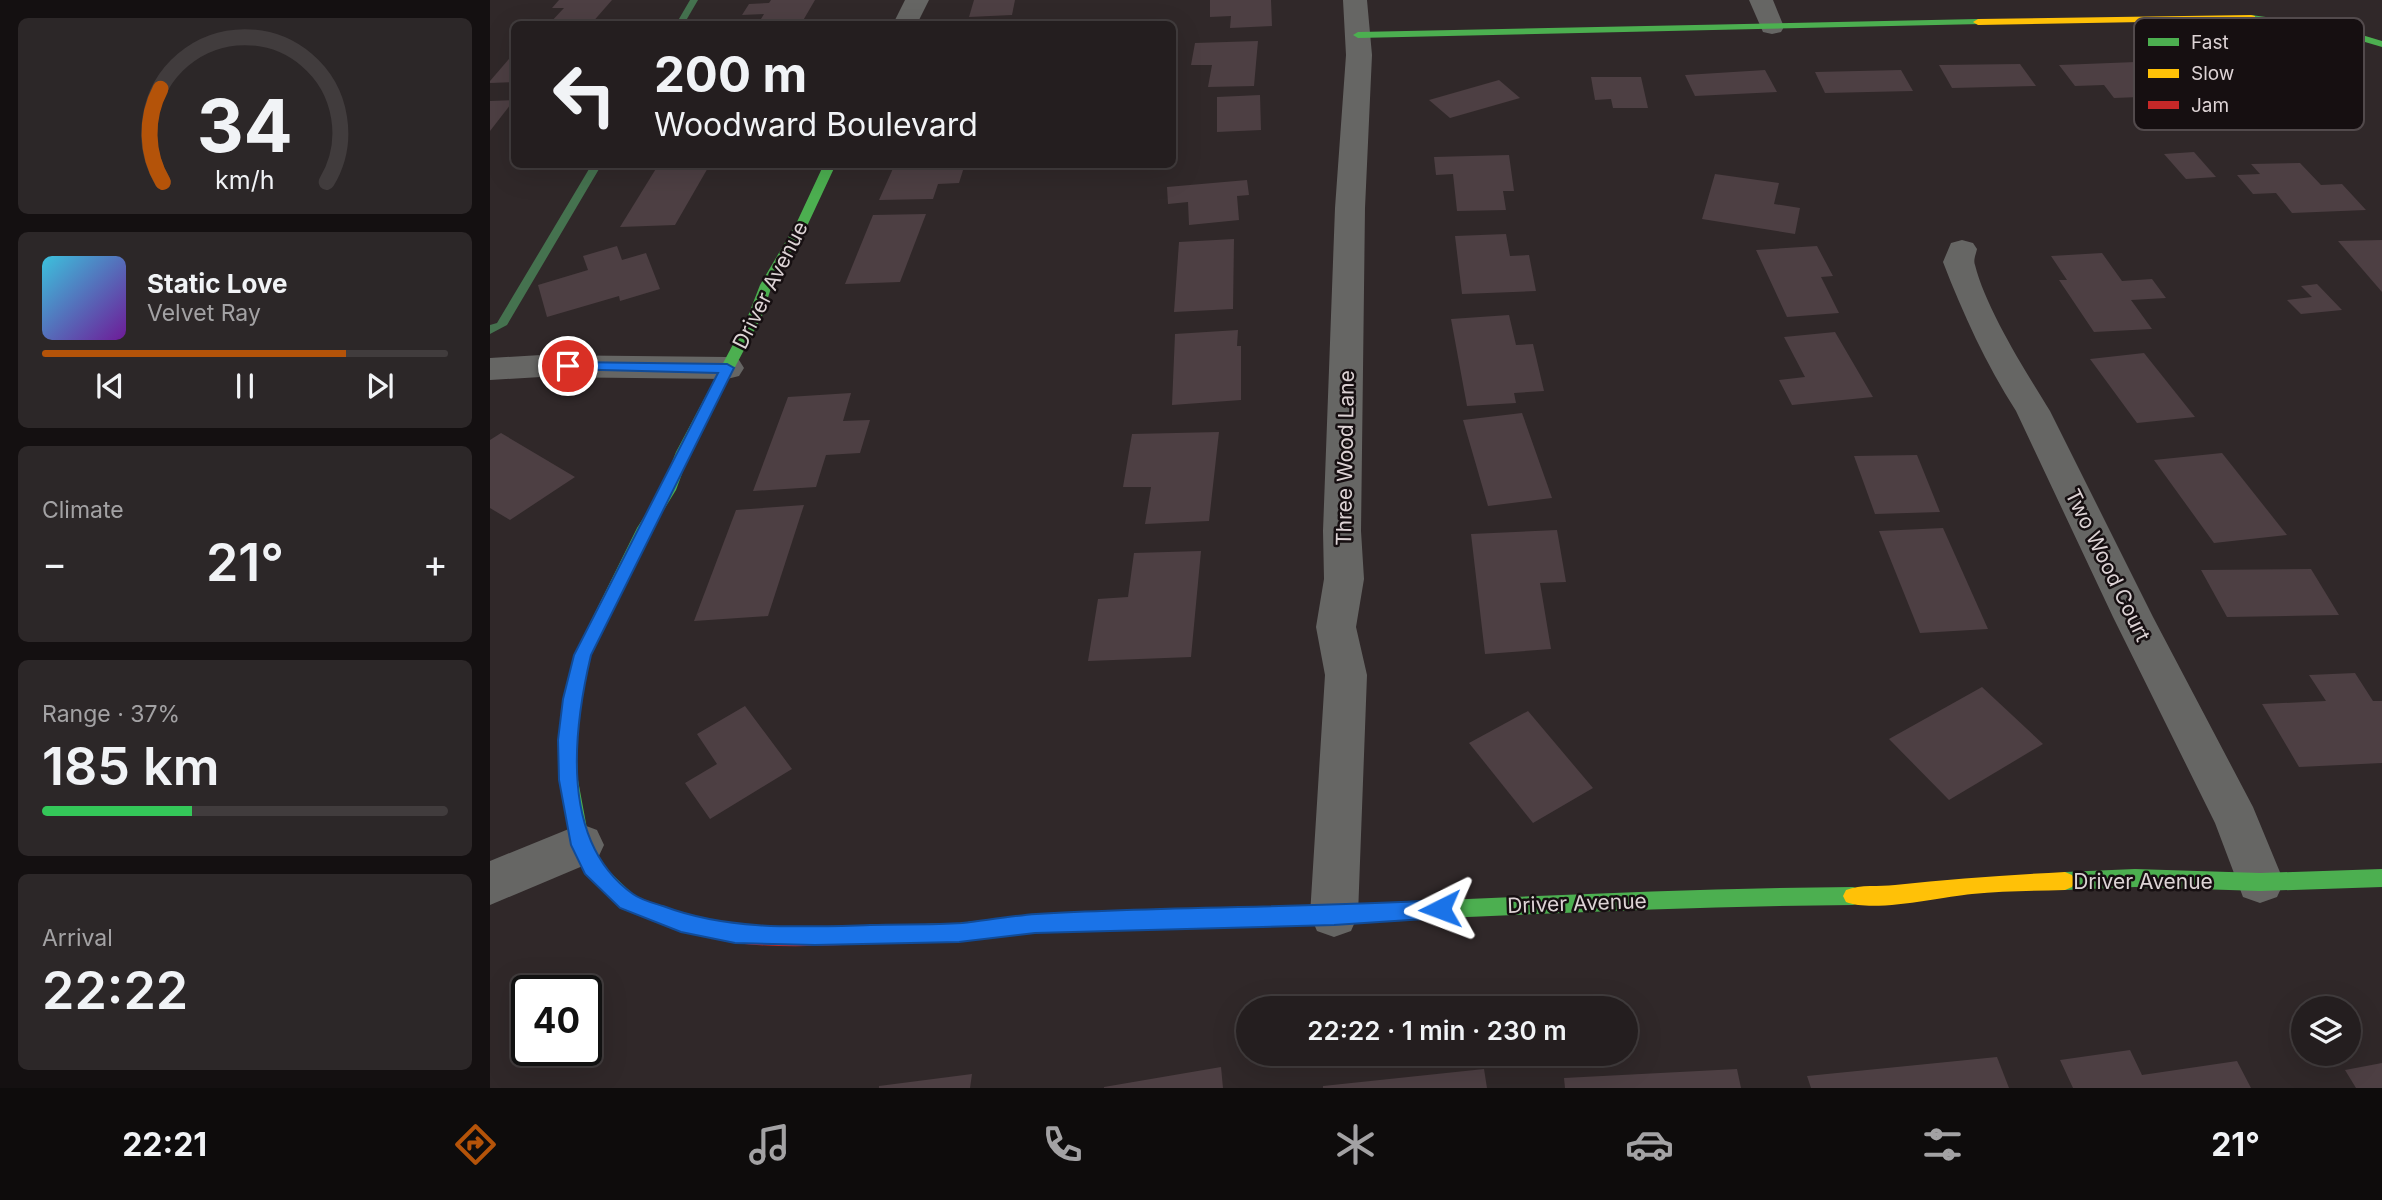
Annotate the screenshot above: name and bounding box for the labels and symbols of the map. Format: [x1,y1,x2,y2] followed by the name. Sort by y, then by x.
[2134,18,2364,130] legend
[2191,31,2229,54] text: Fast
[2191,62,2234,85] text: Slow
[2191,94,2229,117] text: Jam
[727,217,813,353] street label: Driver Avenue
[538,336,598,396] pin
[1331,370,1359,546] street label: Three Wood Lane
[2060,485,2156,645] street label: Two Wood Court
[2073,869,2213,894] street label: Driver Avenue
[1403,872,1477,946] position arrow
[1507,888,1647,918] street label: Driver Avenue
[511,975,602,1066] speed limit sign: 40

